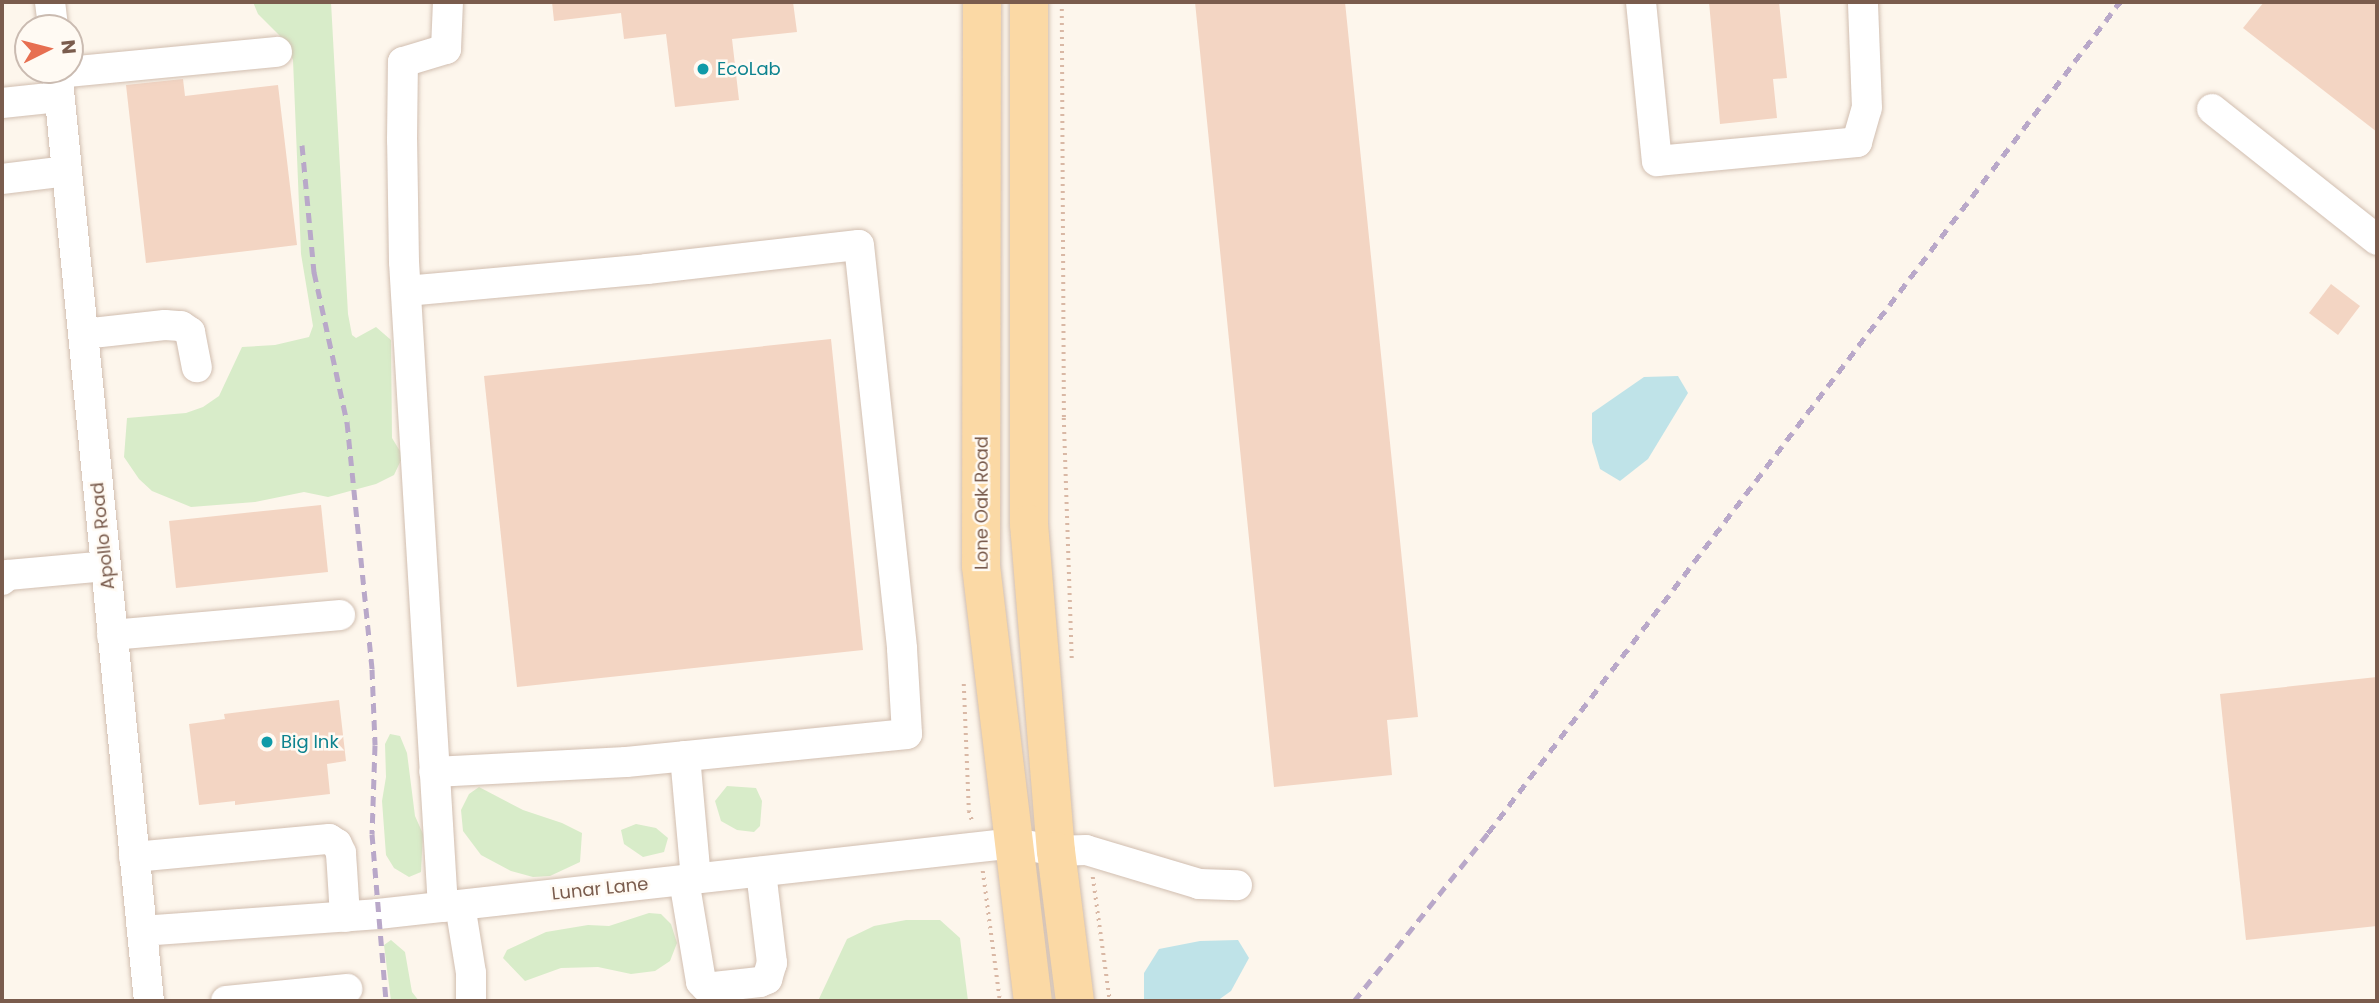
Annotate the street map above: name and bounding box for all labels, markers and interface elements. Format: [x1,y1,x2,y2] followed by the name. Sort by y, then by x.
[14,14,84,84] north arrow
[54,38,83,55] text: N
[717,58,781,80] place label: EcoLab
[695,61,711,77] marker: EcoLab
[971,436,993,570] street label: Lone Oak Road
[87,481,119,591] street label: Apollo Road
[281,731,339,753] place label: Big Ink
[259,734,275,750] marker: Big Ink
[551,873,649,905] street label: Lunar Lane

